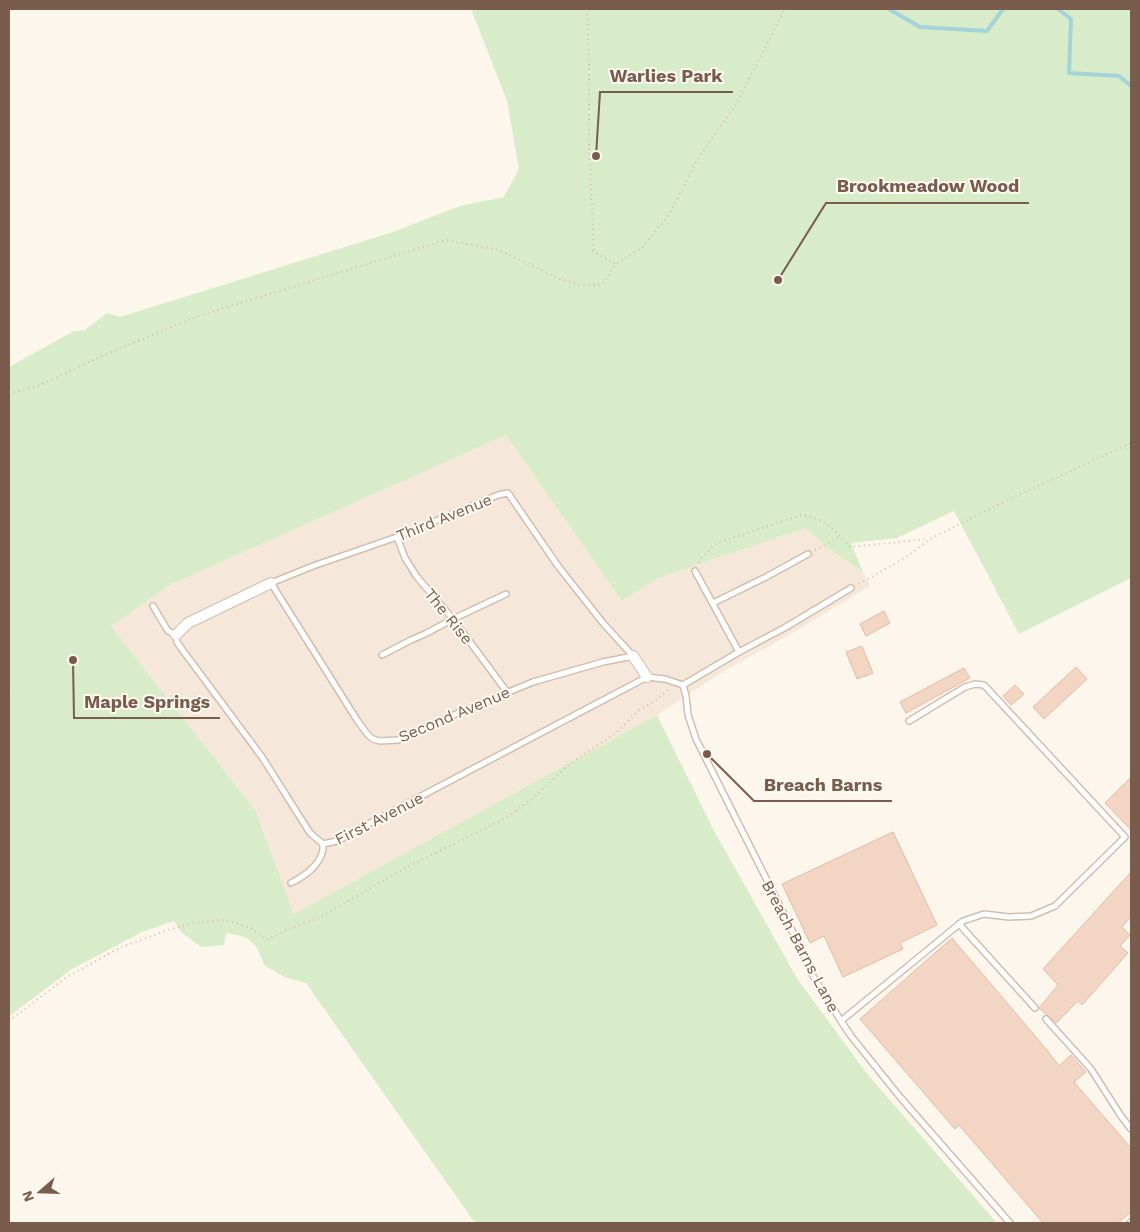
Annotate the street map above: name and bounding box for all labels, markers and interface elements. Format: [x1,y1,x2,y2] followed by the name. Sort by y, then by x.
[600,59,733,92] callout: Warlies Park
[609,65,723,86] text: Warlies Park
[826,170,1029,203] callout: Brookmeadow Wood
[837,175,1019,196] text: Brookmeadow Wood
[394,490,495,545] street label: Third Avenue
[420,585,477,648] street label: The Rise
[396,682,513,747] street label: Second Avenue
[74,685,220,718] callout: Maple Springs
[84,691,210,712] text: Maple Springs
[754,768,892,801] callout: Breach Barns
[764,774,883,795] text: Breach Barns
[332,788,427,849] street label: First Avenue
[758,877,843,1016] street label: Breach Barns Lane
[15,1167,65,1217] north arrow
[18,1189,37,1204] text: N

